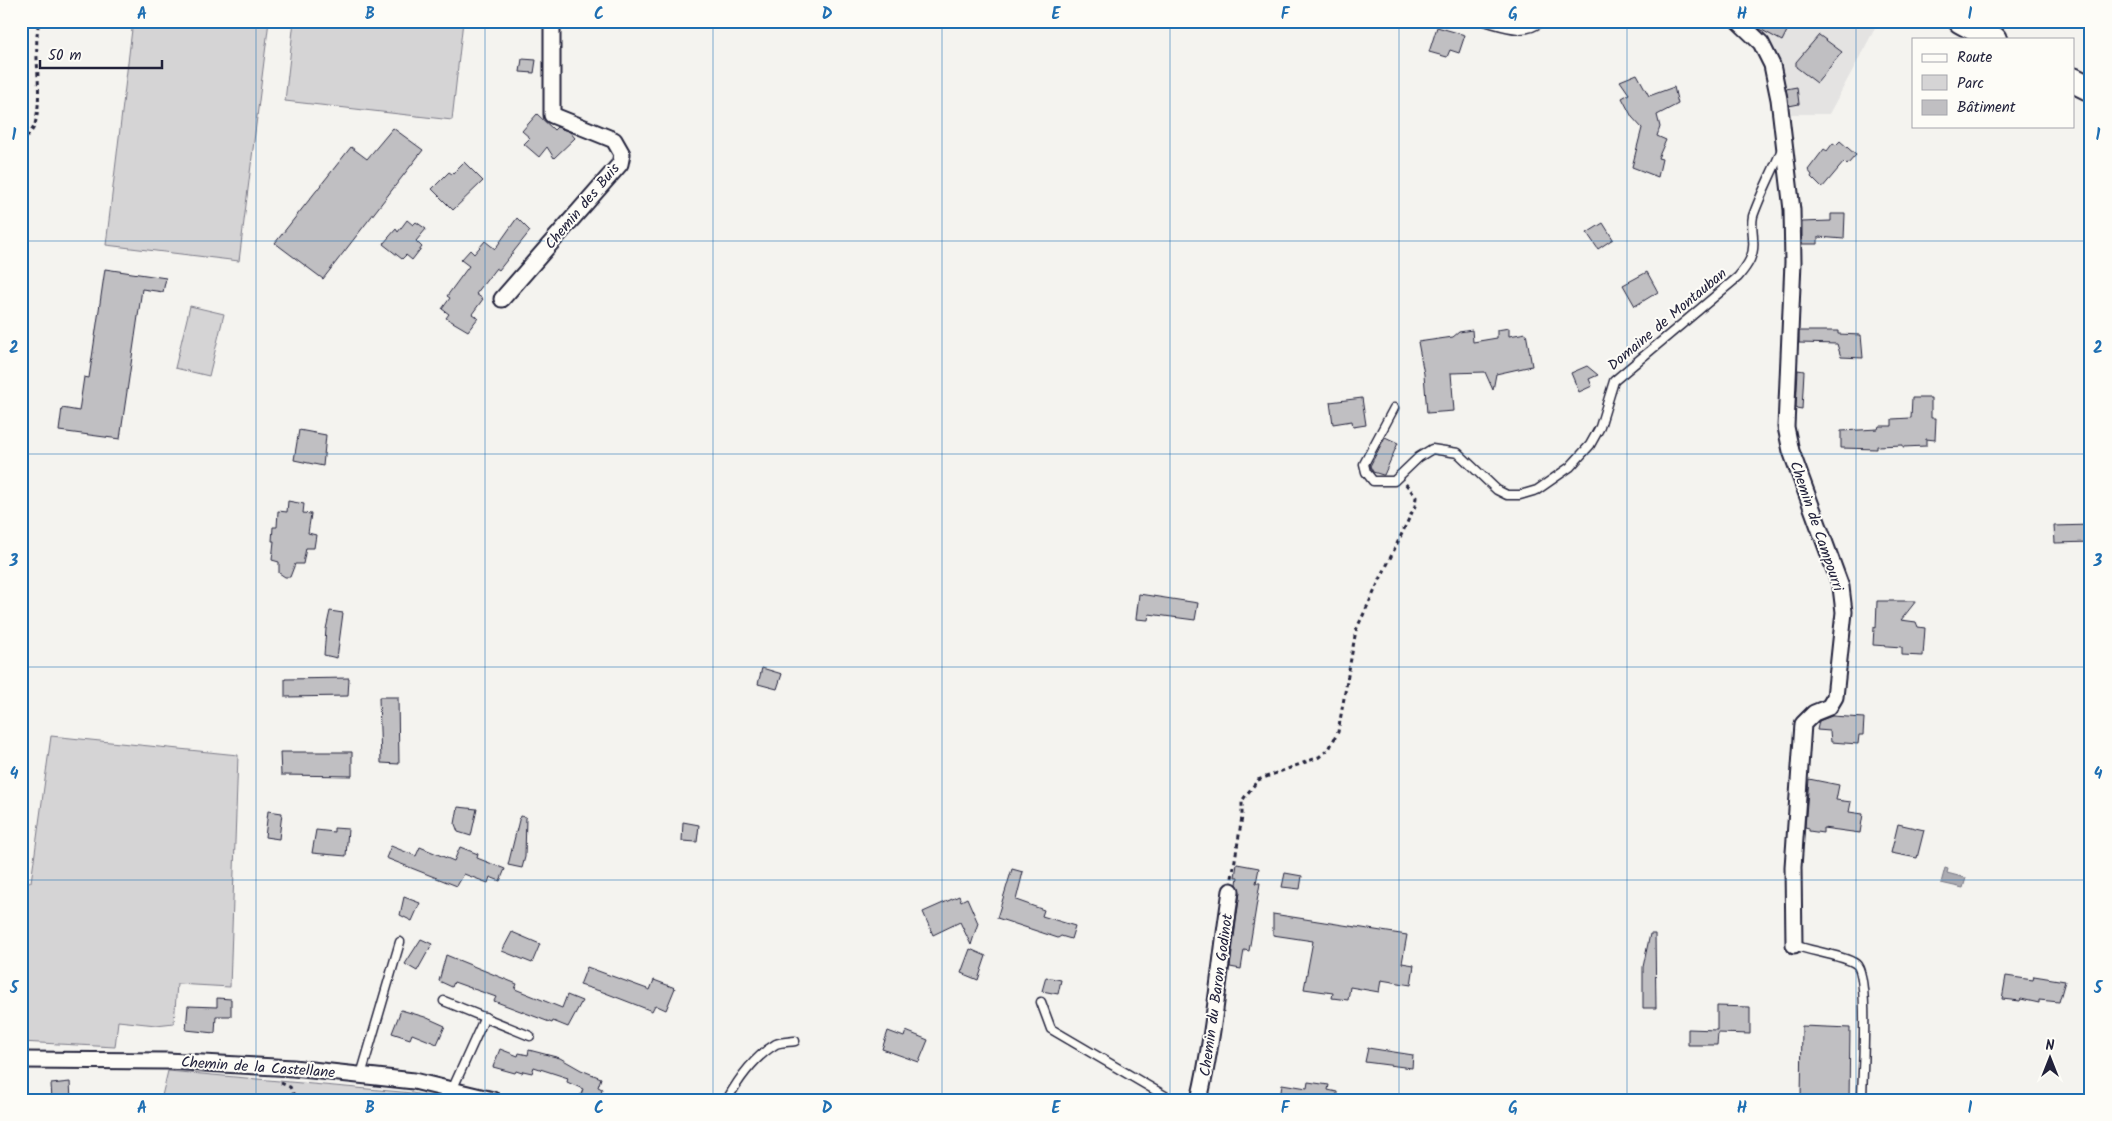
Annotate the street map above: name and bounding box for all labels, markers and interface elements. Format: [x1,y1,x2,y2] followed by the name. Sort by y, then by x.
[137,2,147,27] text: A
[365,2,375,27] text: B
[594,2,604,27] text: C
[822,2,833,27] text: D
[1052,2,1062,27] text: E
[1281,2,1291,27] text: F
[1508,2,1518,27] text: G
[1737,2,1747,27] text: H
[1968,2,1973,27] text: I
[40,38,162,70] scale bar
[1912,38,2074,128] legend
[48,44,82,68] text: 50 m
[1957,46,1993,70] text: Route
[1957,72,1984,96] text: Parc
[1957,96,2016,120] text: Bâtiment
[12,123,17,148] text: 1
[2096,123,2101,148] text: 1
[539,158,627,255] street label: Chemin des Buis
[1603,262,1733,377] street label: Domaine de Montauban
[9,336,19,361] text: 2
[2093,336,2103,361] text: 2
[1783,458,1850,596] street label: Chemin de Campourri
[9,549,19,574] text: 3
[2093,549,2103,574] text: 3
[10,762,19,787] text: 4
[2094,762,2103,787] text: 4
[1194,912,1240,1078] street label: Chemin du Baron Godinot
[9,976,20,1001] text: 5
[2093,976,2104,1001] text: 5
[2024,1034,2074,1084] north arrow
[2046,1035,2055,1057] text: N
[180,1051,336,1085] street label: Chemin de la Castellane
[137,1096,147,1121] text: A
[365,1096,375,1121] text: B
[594,1096,604,1121] text: C
[822,1096,833,1121] text: D
[1052,1096,1062,1121] text: E
[1281,1096,1291,1121] text: F
[1508,1096,1518,1121] text: G
[1737,1096,1747,1121] text: H
[1968,1096,1973,1121] text: I

